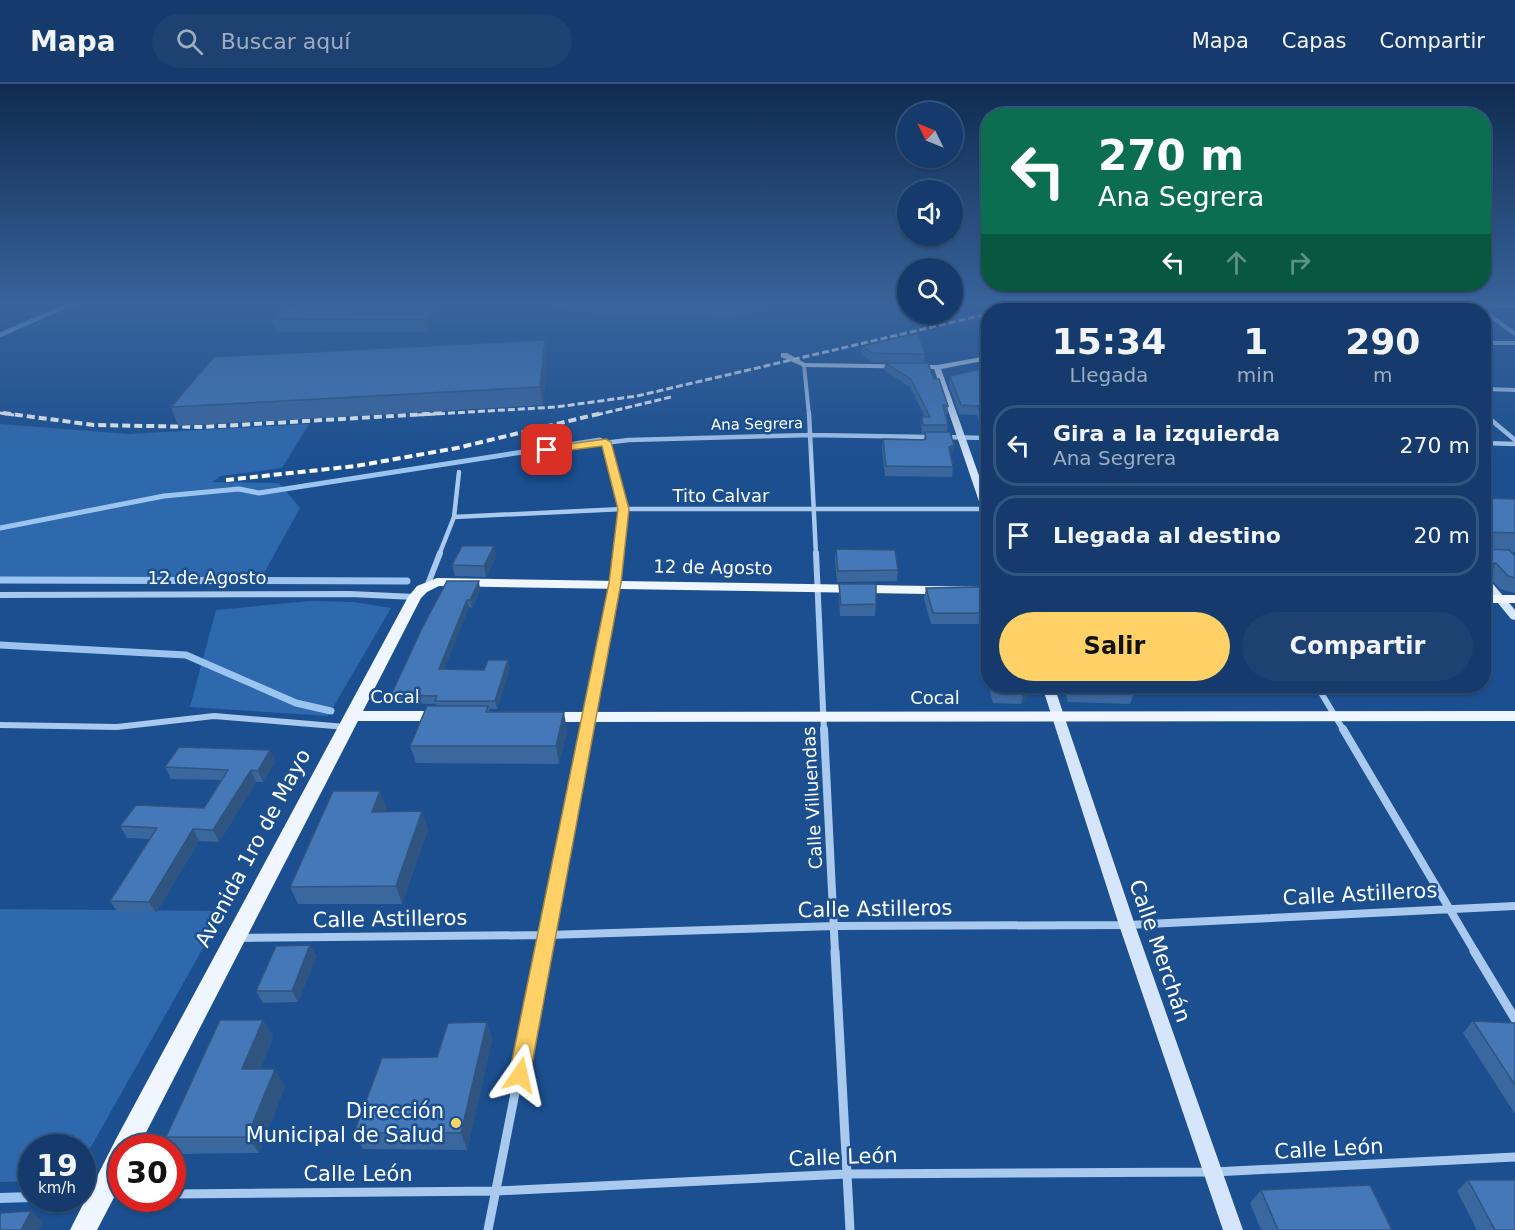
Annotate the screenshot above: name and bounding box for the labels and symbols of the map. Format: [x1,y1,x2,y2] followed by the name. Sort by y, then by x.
[897,102,963,168] north arrow
[711,414,803,434] street label: Ana Segrera
[521,424,572,475] pin
[672,485,770,506] street label: Tito Calvar
[653,555,773,579] street label: 12 de Agosto
[147,567,267,588] street label: 12 de Agosto
[370,686,420,707] street label: Cocal
[910,687,960,708] street label: Cocal
[798,726,826,870] street label: Calle Villuendas
[191,745,315,951] street label: Avenida 1ro de Mayo
[1124,877,1196,1025] street label: Calle Merchán
[1282,878,1438,910] street label: Calle Astilleros
[797,896,953,922] street label: Calle Astilleros
[312,906,468,932] street label: Calle Astilleros
[488,1043,552,1107] position arrow
[246,1099,444,1147] place label: Dirección Municipal de Salud
[449,1116,463,1130] marker: Dirección Municipal de Salud
[108,1134,186,1212] speed limit sign: 30
[1274,1134,1384,1164] street label: Calle León
[788,1143,898,1171] street label: Calle León
[303,1162,413,1186] street label: Calle León

